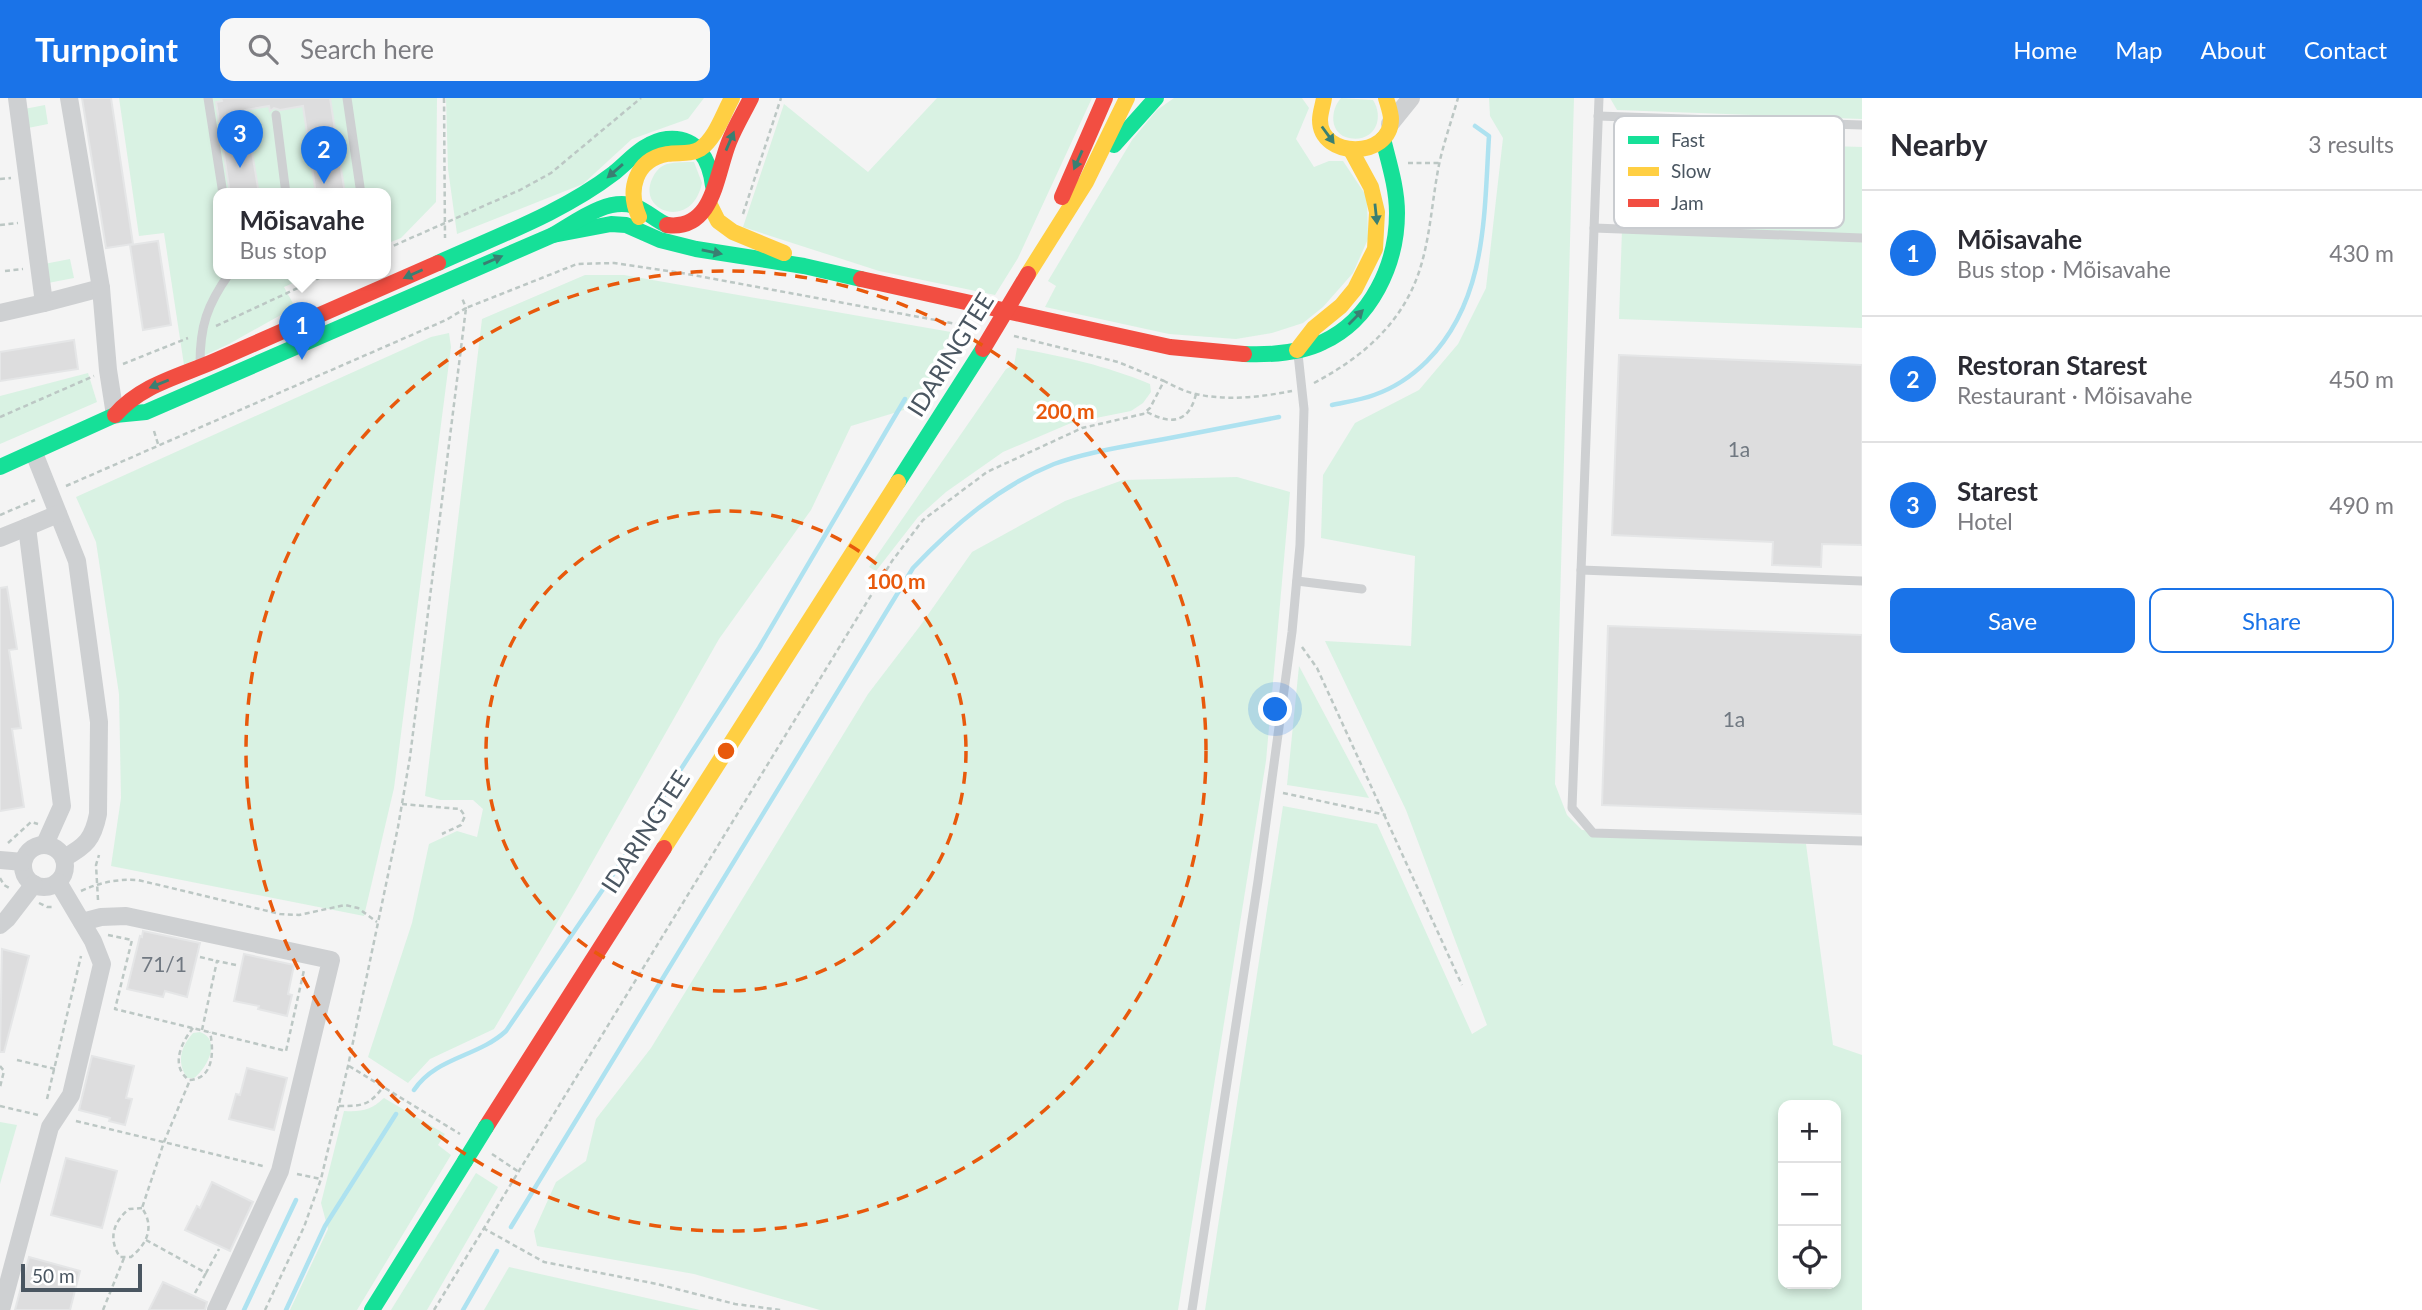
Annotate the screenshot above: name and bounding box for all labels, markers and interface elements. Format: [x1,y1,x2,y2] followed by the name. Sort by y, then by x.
[220,18,710,81] search box
[35,29,178,69] text: Turnpoint
[244,30,282,68] icon: search
[300,33,434,65] text: Search here
[2013,35,2077,64] text: Home
[2115,35,2163,64] text: Map
[2201,35,2266,64] text: About
[2304,35,2387,64] text: Contact
[217,110,263,168] pin: 3
[1614,116,1844,228] legend
[301,126,347,184] pin: 2
[1321,126,1335,145] one-way arrow
[1890,126,1988,162] text: Nearby
[1671,128,1705,151] text: Fast
[2308,130,2394,158] text: 3 results
[724,131,736,151] one-way arrow
[1072,150,1083,171] one-way arrow
[1671,159,1711,182] text: Slow
[606,163,624,179] one-way arrow
[213,188,391,279] popup
[1671,191,1704,214] text: Jam
[1371,203,1382,225] one-way arrow
[239,204,365,236] text: Mõisavahe
[1957,223,2082,255] text: Mõisavahe
[239,236,327,264] text: Bus stop
[1906,239,1920,267] text: 1
[2329,239,2394,267] text: 430 m
[701,246,723,257] one-way arrow
[483,254,504,265] one-way arrow
[1957,255,2171,283] text: Bus stop · Mõisavahe
[403,268,423,280] one-way arrow
[900,287,999,421] street label: IDARINGTEE
[279,302,325,360] pin: 1
[1347,310,1364,326] one-way arrow
[1957,349,2147,381] text: Restoran Starest
[1906,365,1920,393] text: 2
[2329,365,2394,393] text: 450 m
[149,378,170,389] one-way arrow
[1957,381,2192,409] text: Restaurant · Mõisavahe
[1035,398,1095,423] text: 200 m
[1728,436,1750,461] house number: 1a
[1957,475,2038,507] text: Starest
[1906,491,1920,519] text: 3
[2329,491,2394,519] text: 490 m
[1957,507,2013,535] text: Hotel
[866,568,926,593] text: 100 m
[1890,588,2135,653] button: Save
[2149,588,2394,653] button: Share
[1258,692,1292,726] your location
[1723,706,1745,731] house number: 1a
[714,739,738,763] centre of rings
[594,765,695,898] street label: IDARINGTEE
[141,951,187,976] house number: 71/1
[1778,1100,1841,1289] map controls
[1778,1100,1841,1163] button: +
[1778,1163,1841,1226] button: −
[1778,1226,1841,1289] button: locate
[21,1261,142,1293] scale bar
[32,1264,75,1287] text: 50 m

